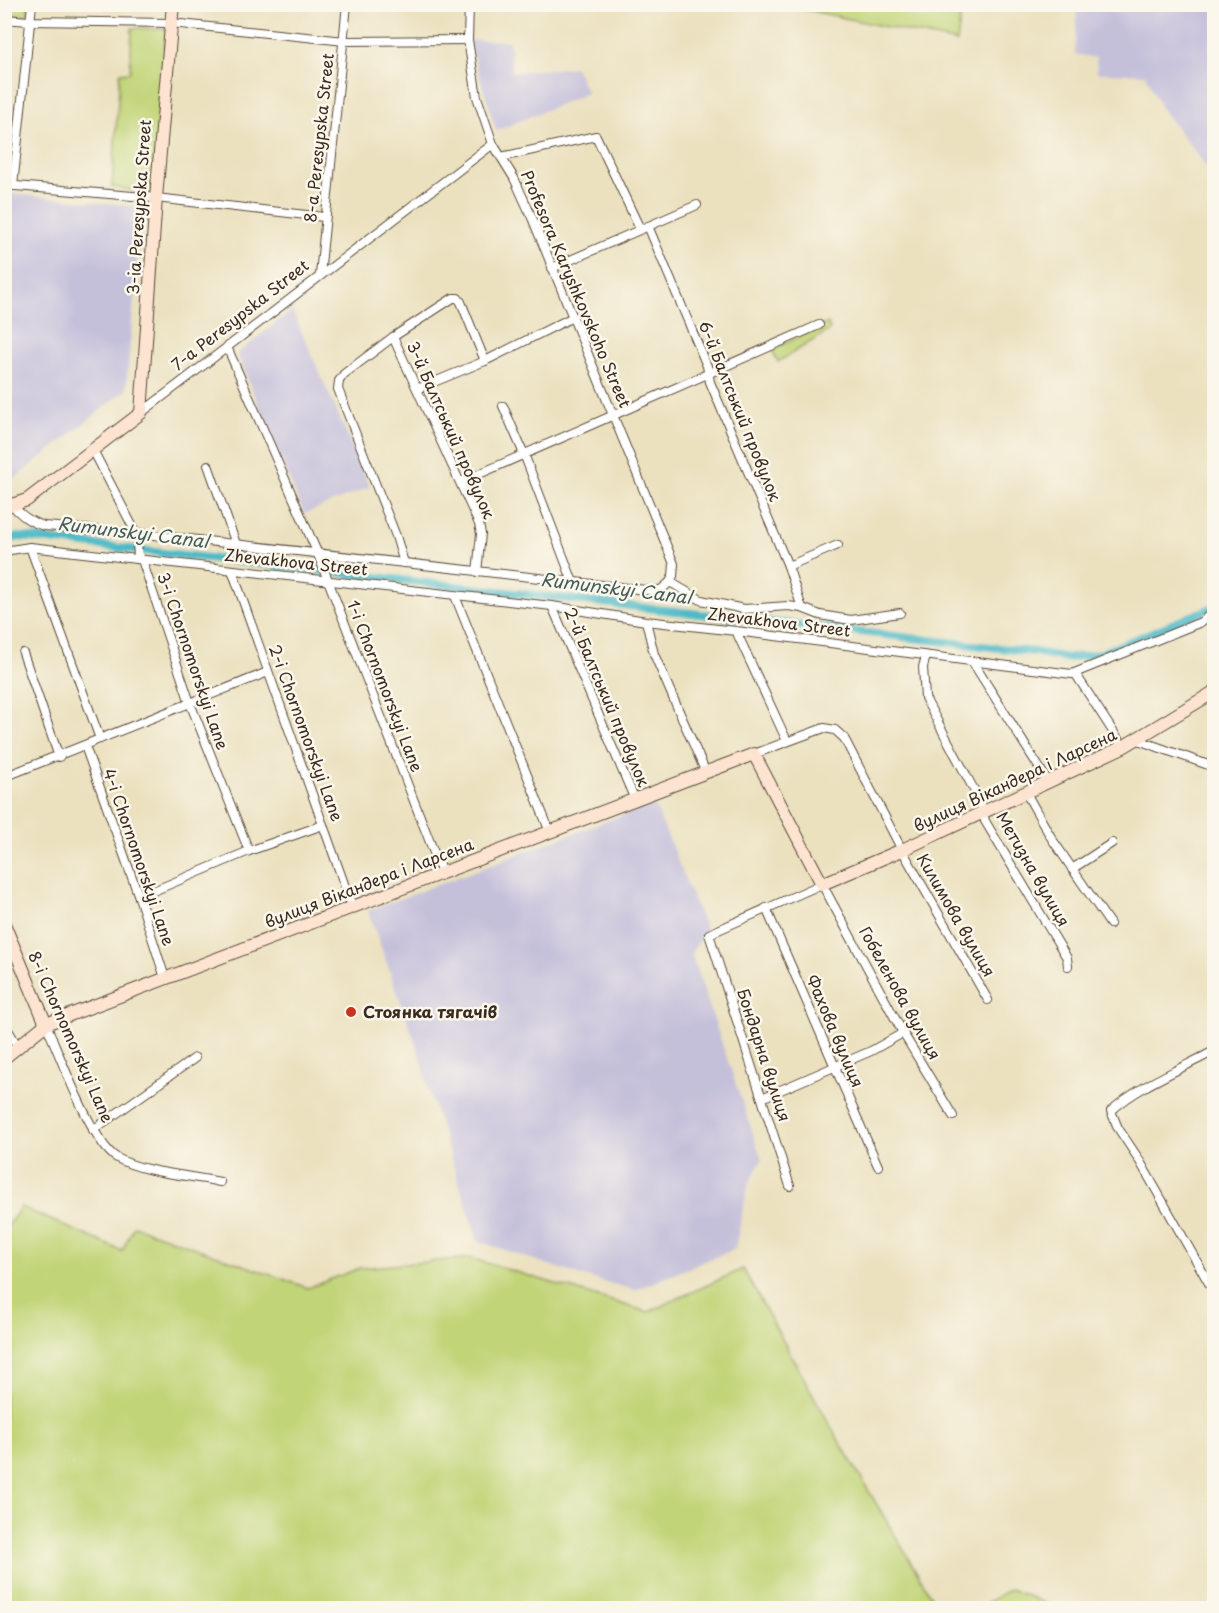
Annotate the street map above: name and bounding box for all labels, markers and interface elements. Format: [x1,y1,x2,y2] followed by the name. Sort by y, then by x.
[297,52,339,224] street label: 8-a Peresypska Street
[120,119,156,295] street label: 3-ia Peresypska Street
[516,166,638,411] street label: Profesora Karyshkovskoho Street
[166,253,313,375] street label: 7-a Peresypska Street
[694,317,788,505] street label: 6-й Балтський провулок
[402,337,502,523] street label: 3-й Балтський провулок
[56,509,213,555] water label: Rumunskyi Canal
[223,542,369,581] street label: Zhevakhova Street
[539,565,696,611] water label: Rumunskyi Canal
[152,569,236,753] street label: 3-i Chornomorskyi Lane
[342,596,430,775] street label: 1-i Chornomorskyi Lane
[706,600,852,642] street label: Zhevakhova Street
[559,603,657,790] street label: 2-й Балтський провулок
[264,641,350,824] street label: 2-i Chornomorskyi Lane
[909,721,1120,837] street label: вулиця Вікандера і Ларсена
[98,765,182,949] street label: 4-i Chornomorskyi Lane
[991,806,1077,931] street label: Метизна вулиця
[261,831,477,933] street label: вулиця Вікандера і Ларсена
[912,848,1002,981] street label: Килимова вулиця
[854,921,948,1064] street label: Гобеленова вулиця
[23,947,121,1126] street label: 8-i Chornomorskyi Lane
[801,970,870,1091] street label: Фахова вулиця
[732,985,798,1124] street label: Бондарна вулиця
[363,999,498,1023] place label: Стоянка тягачів
[344,1005,358,1019] marker: Стоянка тягачів

